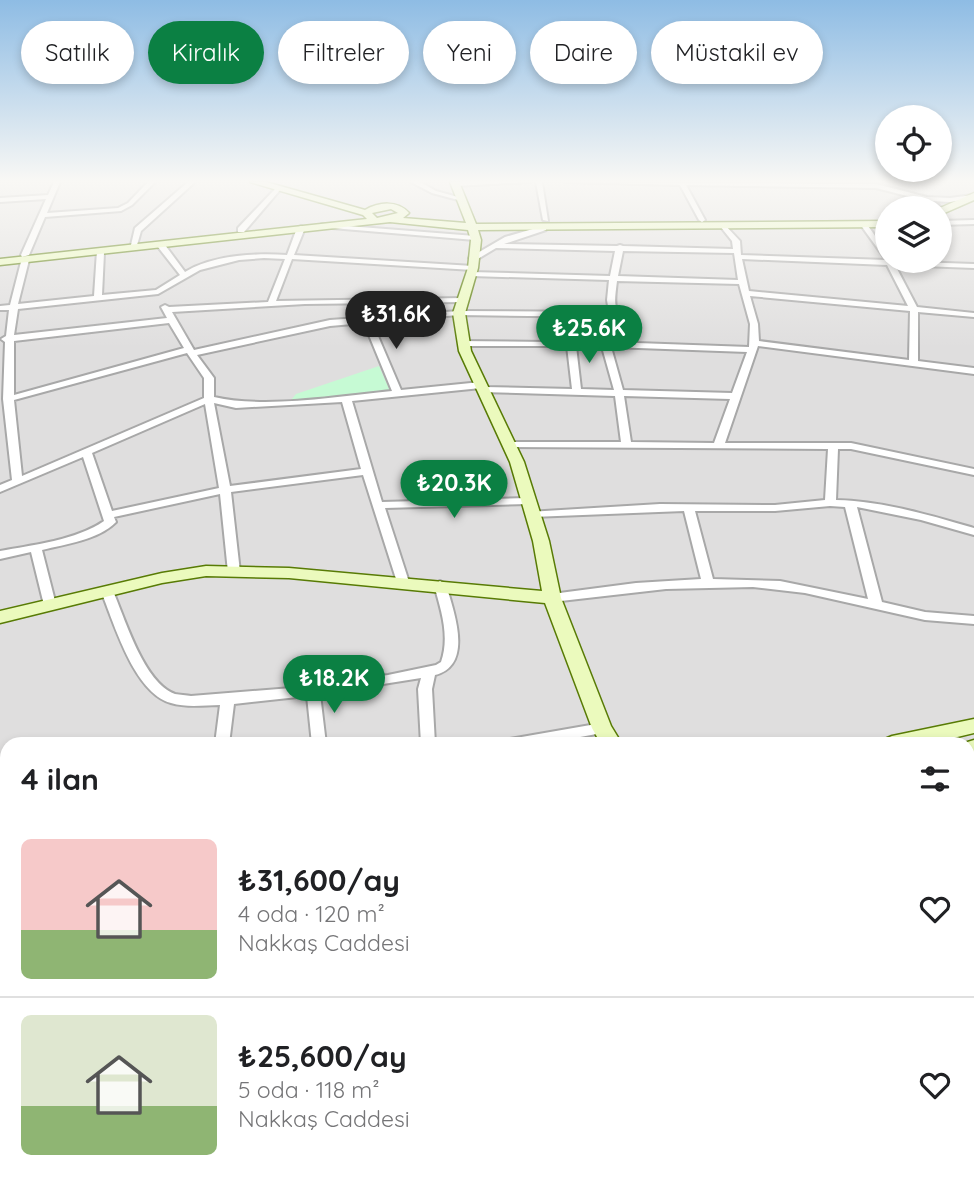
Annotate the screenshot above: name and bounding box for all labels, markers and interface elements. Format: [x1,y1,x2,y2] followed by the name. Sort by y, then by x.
[21,21,134,84] chip: Satılık
[148,21,264,84] chip: Kiralık
[278,21,409,84] chip: Filtreler
[423,21,516,84] chip: Yeni
[530,21,637,84] chip: Daire
[651,21,823,84] chip: Müstakil ev
[875,105,952,273] map controls
[875,105,952,182] button: locate
[875,196,952,273] button: layers
[339,292,453,351] pin: ₺31.6K
[361,299,431,328] text: ₺31.6K
[532,306,646,365] pin: ₺25.6K
[552,313,626,342] text: ₺25.6K
[397,461,511,520] pin: ₺20.3K
[417,468,491,497] text: ₺20.3K
[277,656,391,715] pin: ₺18.2K
[299,663,369,692] text: ₺18.2K
[21,760,99,798] text: 4 ilan
[916,760,954,798] icon: filters
[238,861,400,899] text: ₺31,600/ay
[77,867,161,951] icon: home
[916,890,954,928] icon: heart
[238,899,385,928] text: 4 oda · 120 m²
[238,928,410,957] text: Nakkaş Caddesi
[238,1037,407,1075] text: ₺25,600/ay
[77,1043,161,1127] icon: home
[916,1066,954,1104] icon: heart
[238,1075,380,1104] text: 5 oda · 118 m²
[238,1104,410,1133] text: Nakkaş Caddesi

